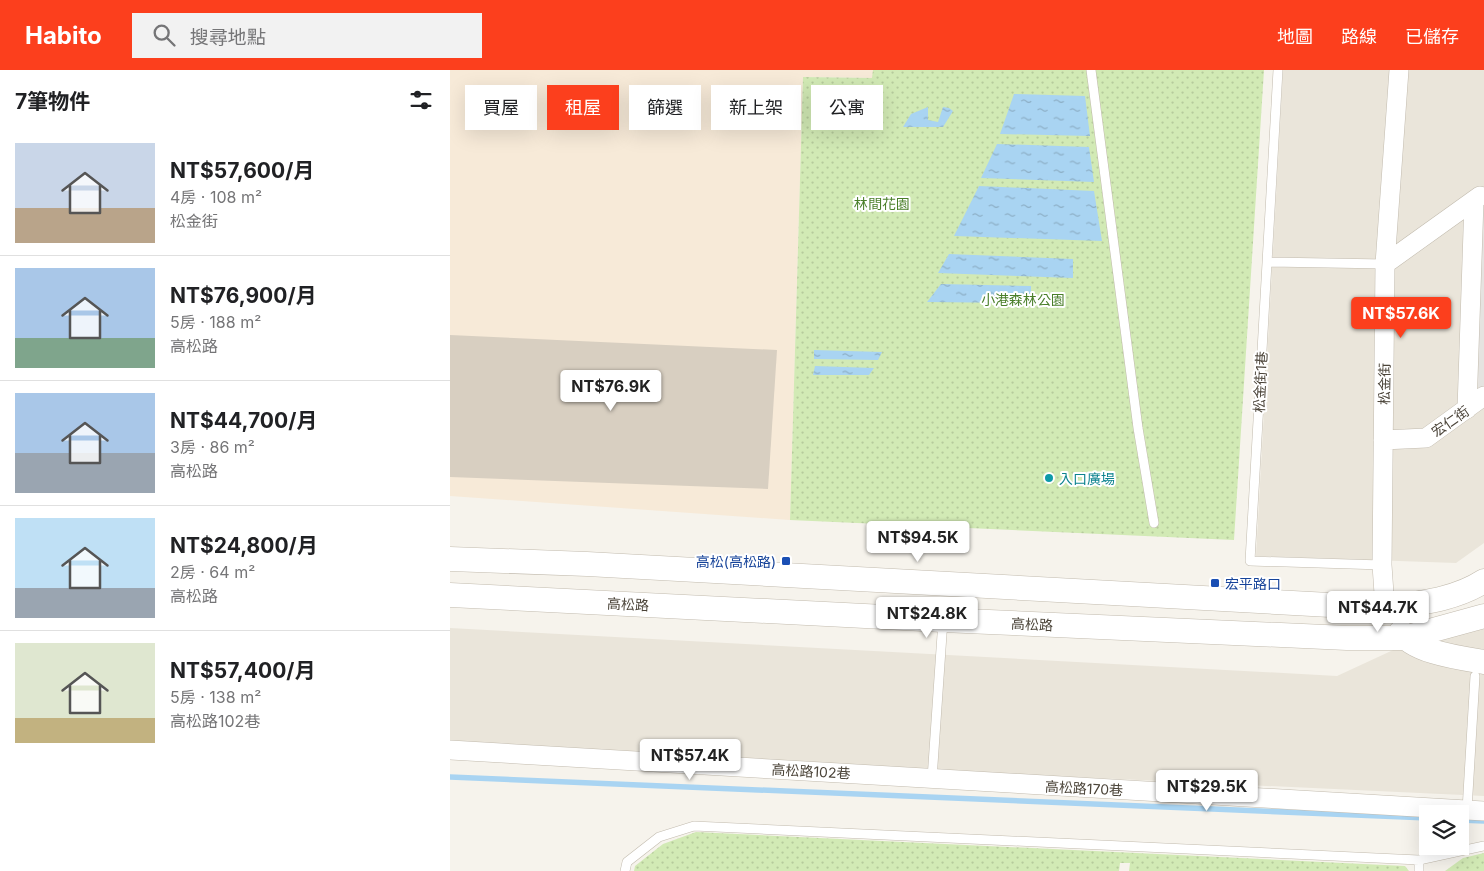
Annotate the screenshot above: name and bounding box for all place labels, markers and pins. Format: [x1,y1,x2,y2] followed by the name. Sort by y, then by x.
[1349,296,1453,339] pin: NT$57.6K
[559,370,663,412] pin: NT$76.9K
[1059,470,1115,487] place label: 入口廣場
[1043,472,1055,484] marker: 入口廣場
[866,520,970,563] pin: NT$94.5K
[696,553,776,570] place label: 高松(高松路)
[780,555,792,567] marker: 高松(高松路)
[1225,575,1281,592] place label: 宏平路口
[1209,577,1221,589] marker: 宏平路口
[1326,590,1430,633] pin: NT$44.7K
[875,596,979,639] pin: NT$24.8K
[638,738,742,781] pin: NT$57.4K
[1155,770,1259,812] pin: NT$29.5K

